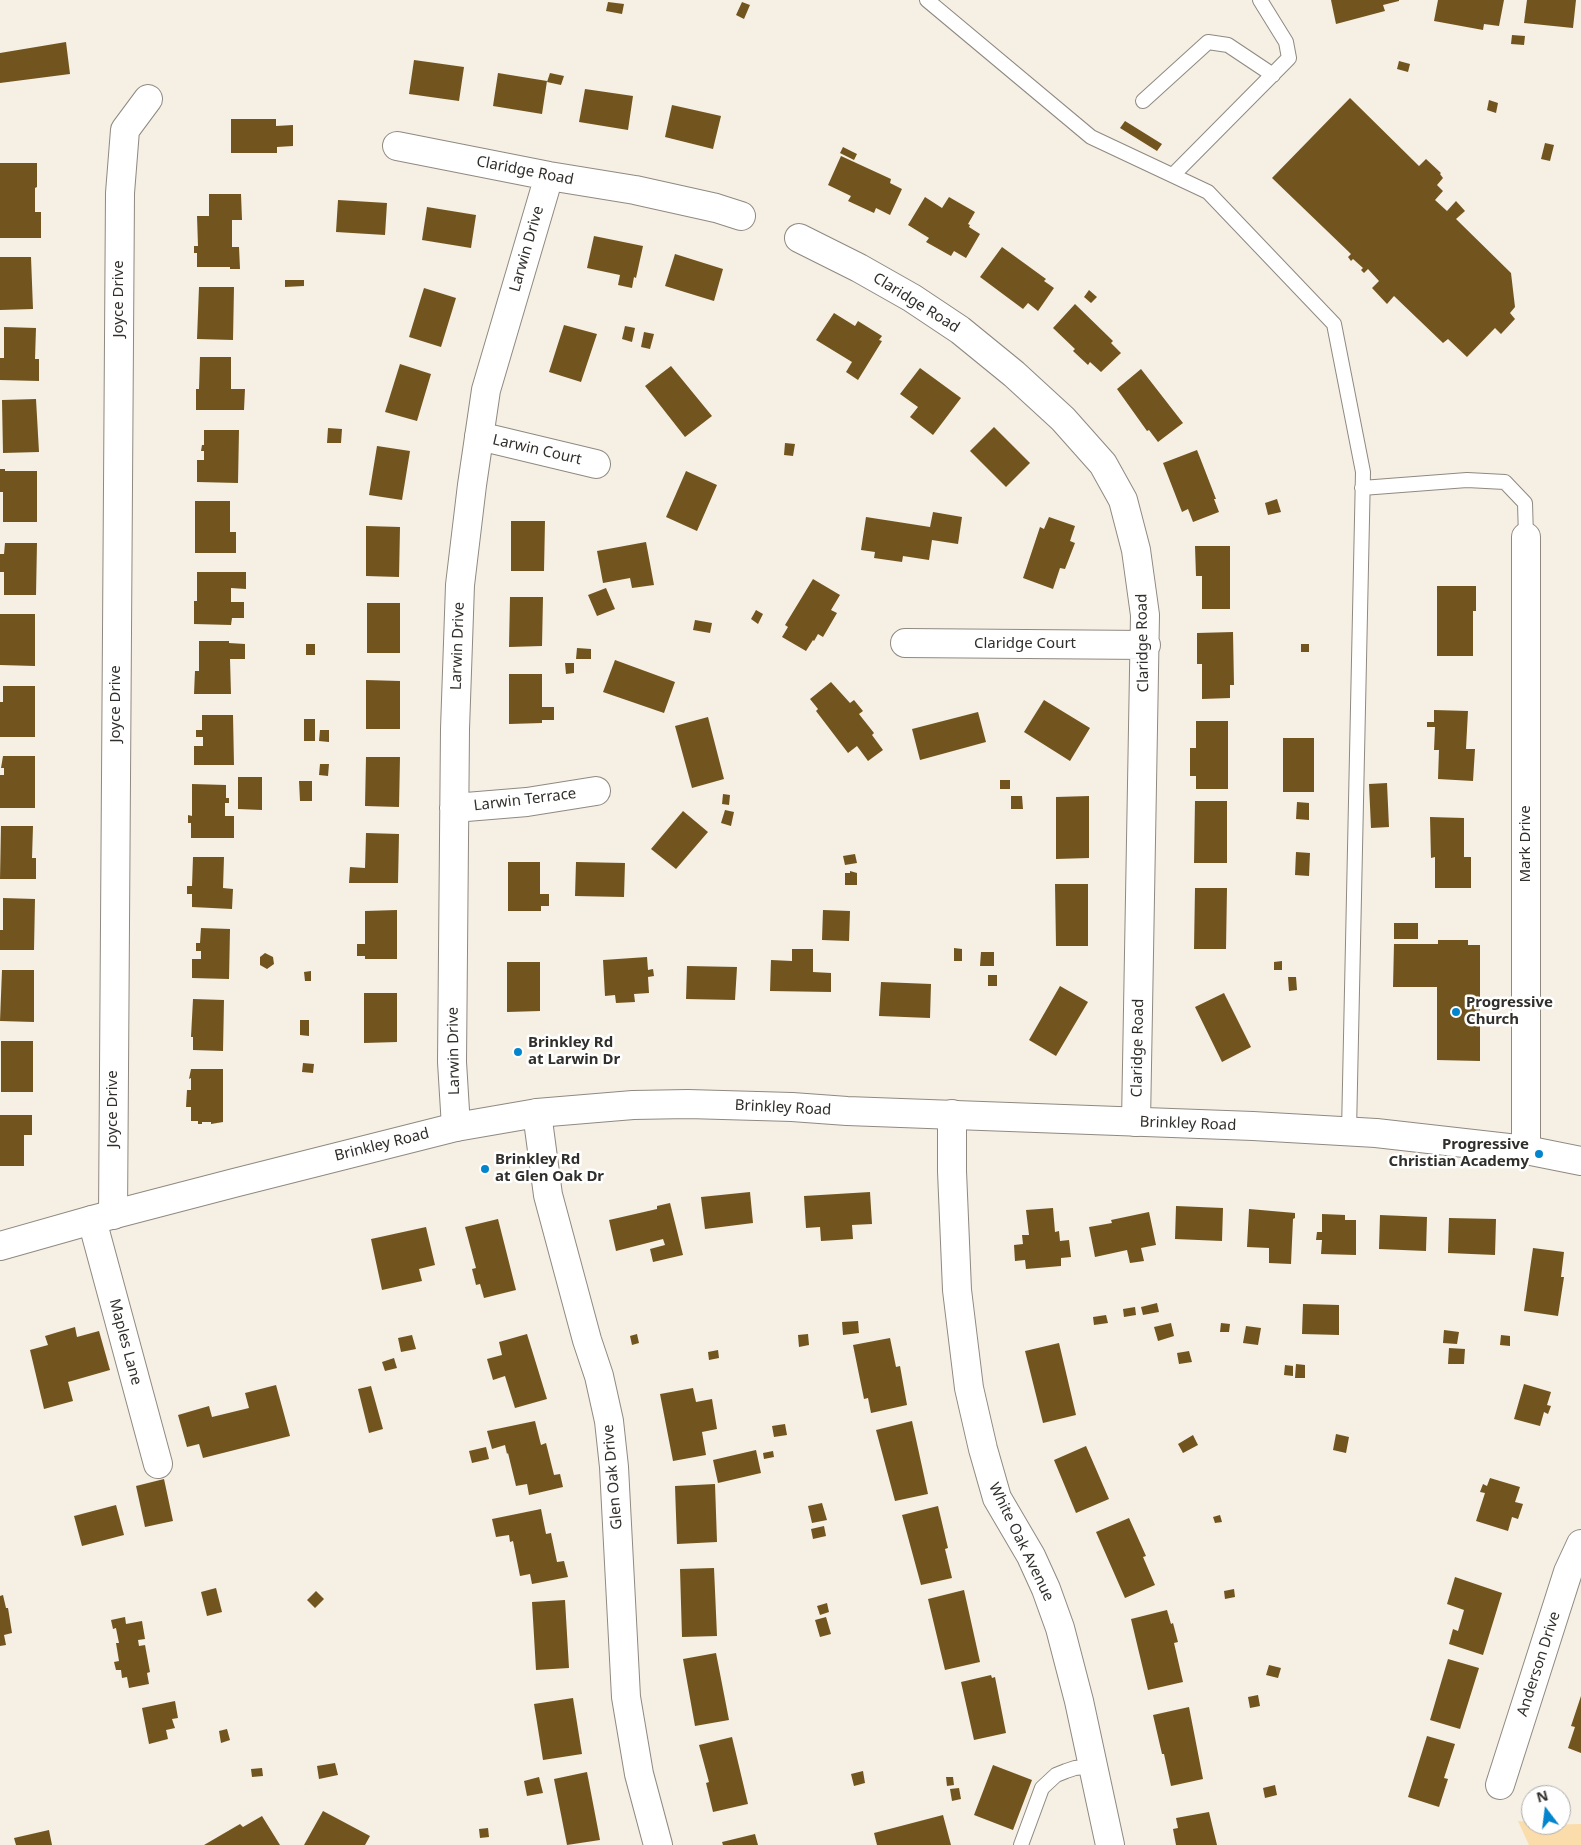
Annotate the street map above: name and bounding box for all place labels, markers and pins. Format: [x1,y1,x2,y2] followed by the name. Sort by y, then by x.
[1466,994,1553,1029] place label: Progressive Church
[1450,1006,1462,1018] marker: Progressive Church
[528,1034,620,1069] place label: Brinkley Rd at Larwin Dr
[512,1046,524,1058] marker: Brinkley Rd at Larwin Dr
[1389,1136,1529,1171] place label: Progressive Christian Academy
[1533,1148,1545,1160] marker: Progressive Christian Academy
[495,1151,604,1186] place label: Brinkley Rd at Glen Oak Dr
[479,1163,491,1175] marker: Brinkley Rd at Glen Oak Dr

